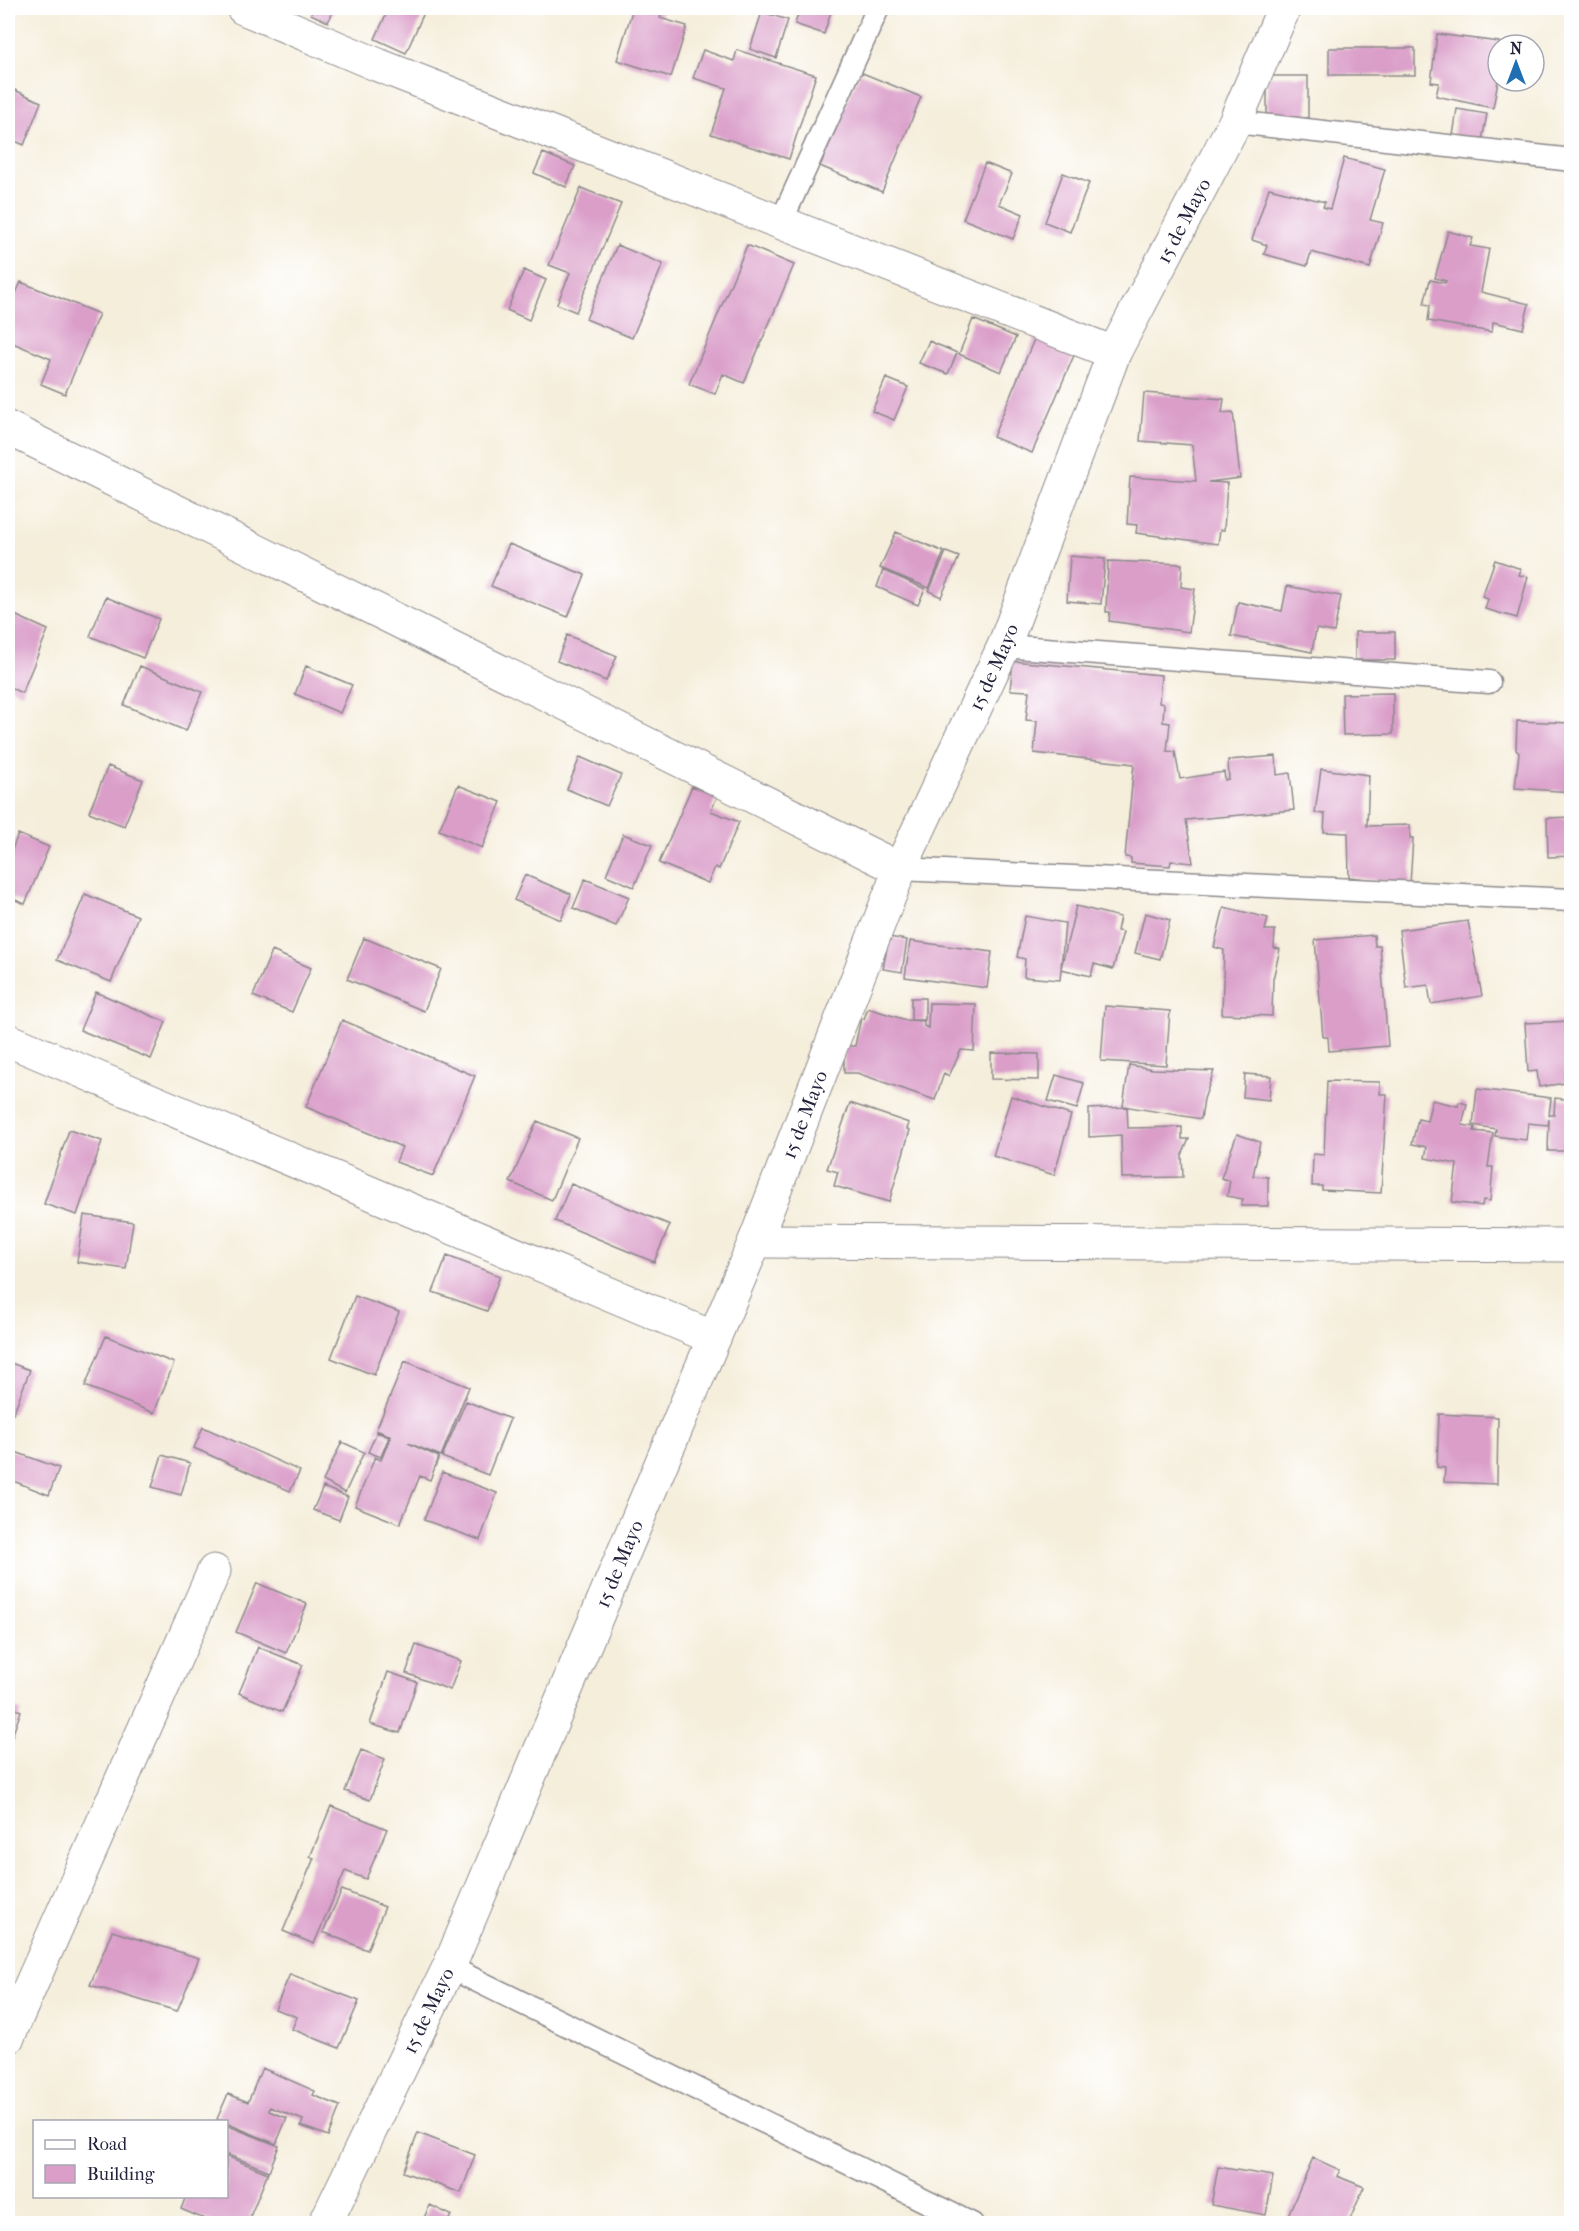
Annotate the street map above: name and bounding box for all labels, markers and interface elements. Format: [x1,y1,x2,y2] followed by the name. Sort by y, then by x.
[1486,33,1546,93] north arrow
[1510,39,1523,58] text: N
[1152,174,1215,267] street label: 15 de Mayo
[964,621,1023,714] street label: 15 de Mayo
[777,1067,832,1162] street label: 15 de Mayo
[590,1517,648,1611] street label: 15 de Mayo
[397,1964,459,2057] street label: 15 de Mayo
[33,2120,228,2198] legend
[87,2134,127,2155] text: Road
[87,2164,155,2185] text: Building

